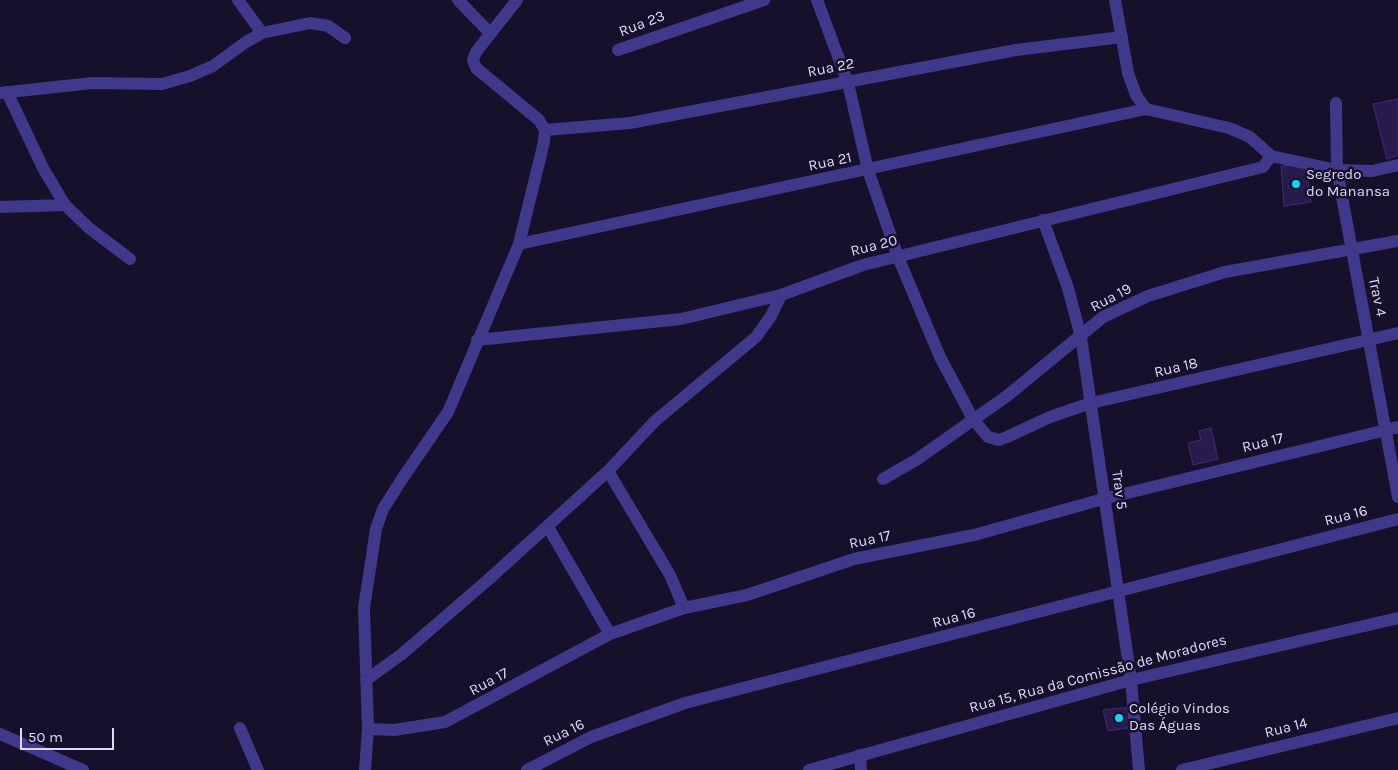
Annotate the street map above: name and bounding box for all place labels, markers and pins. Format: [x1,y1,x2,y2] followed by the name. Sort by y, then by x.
[1306,166,1390,201] place label: Segredo do Manansa
[1290,178,1302,190] marker: Segredo do Manansa
[1129,700,1230,735] place label: Colégio Vindos Das Águas
[1113,712,1125,724] marker: Colégio Vindos Das Águas

